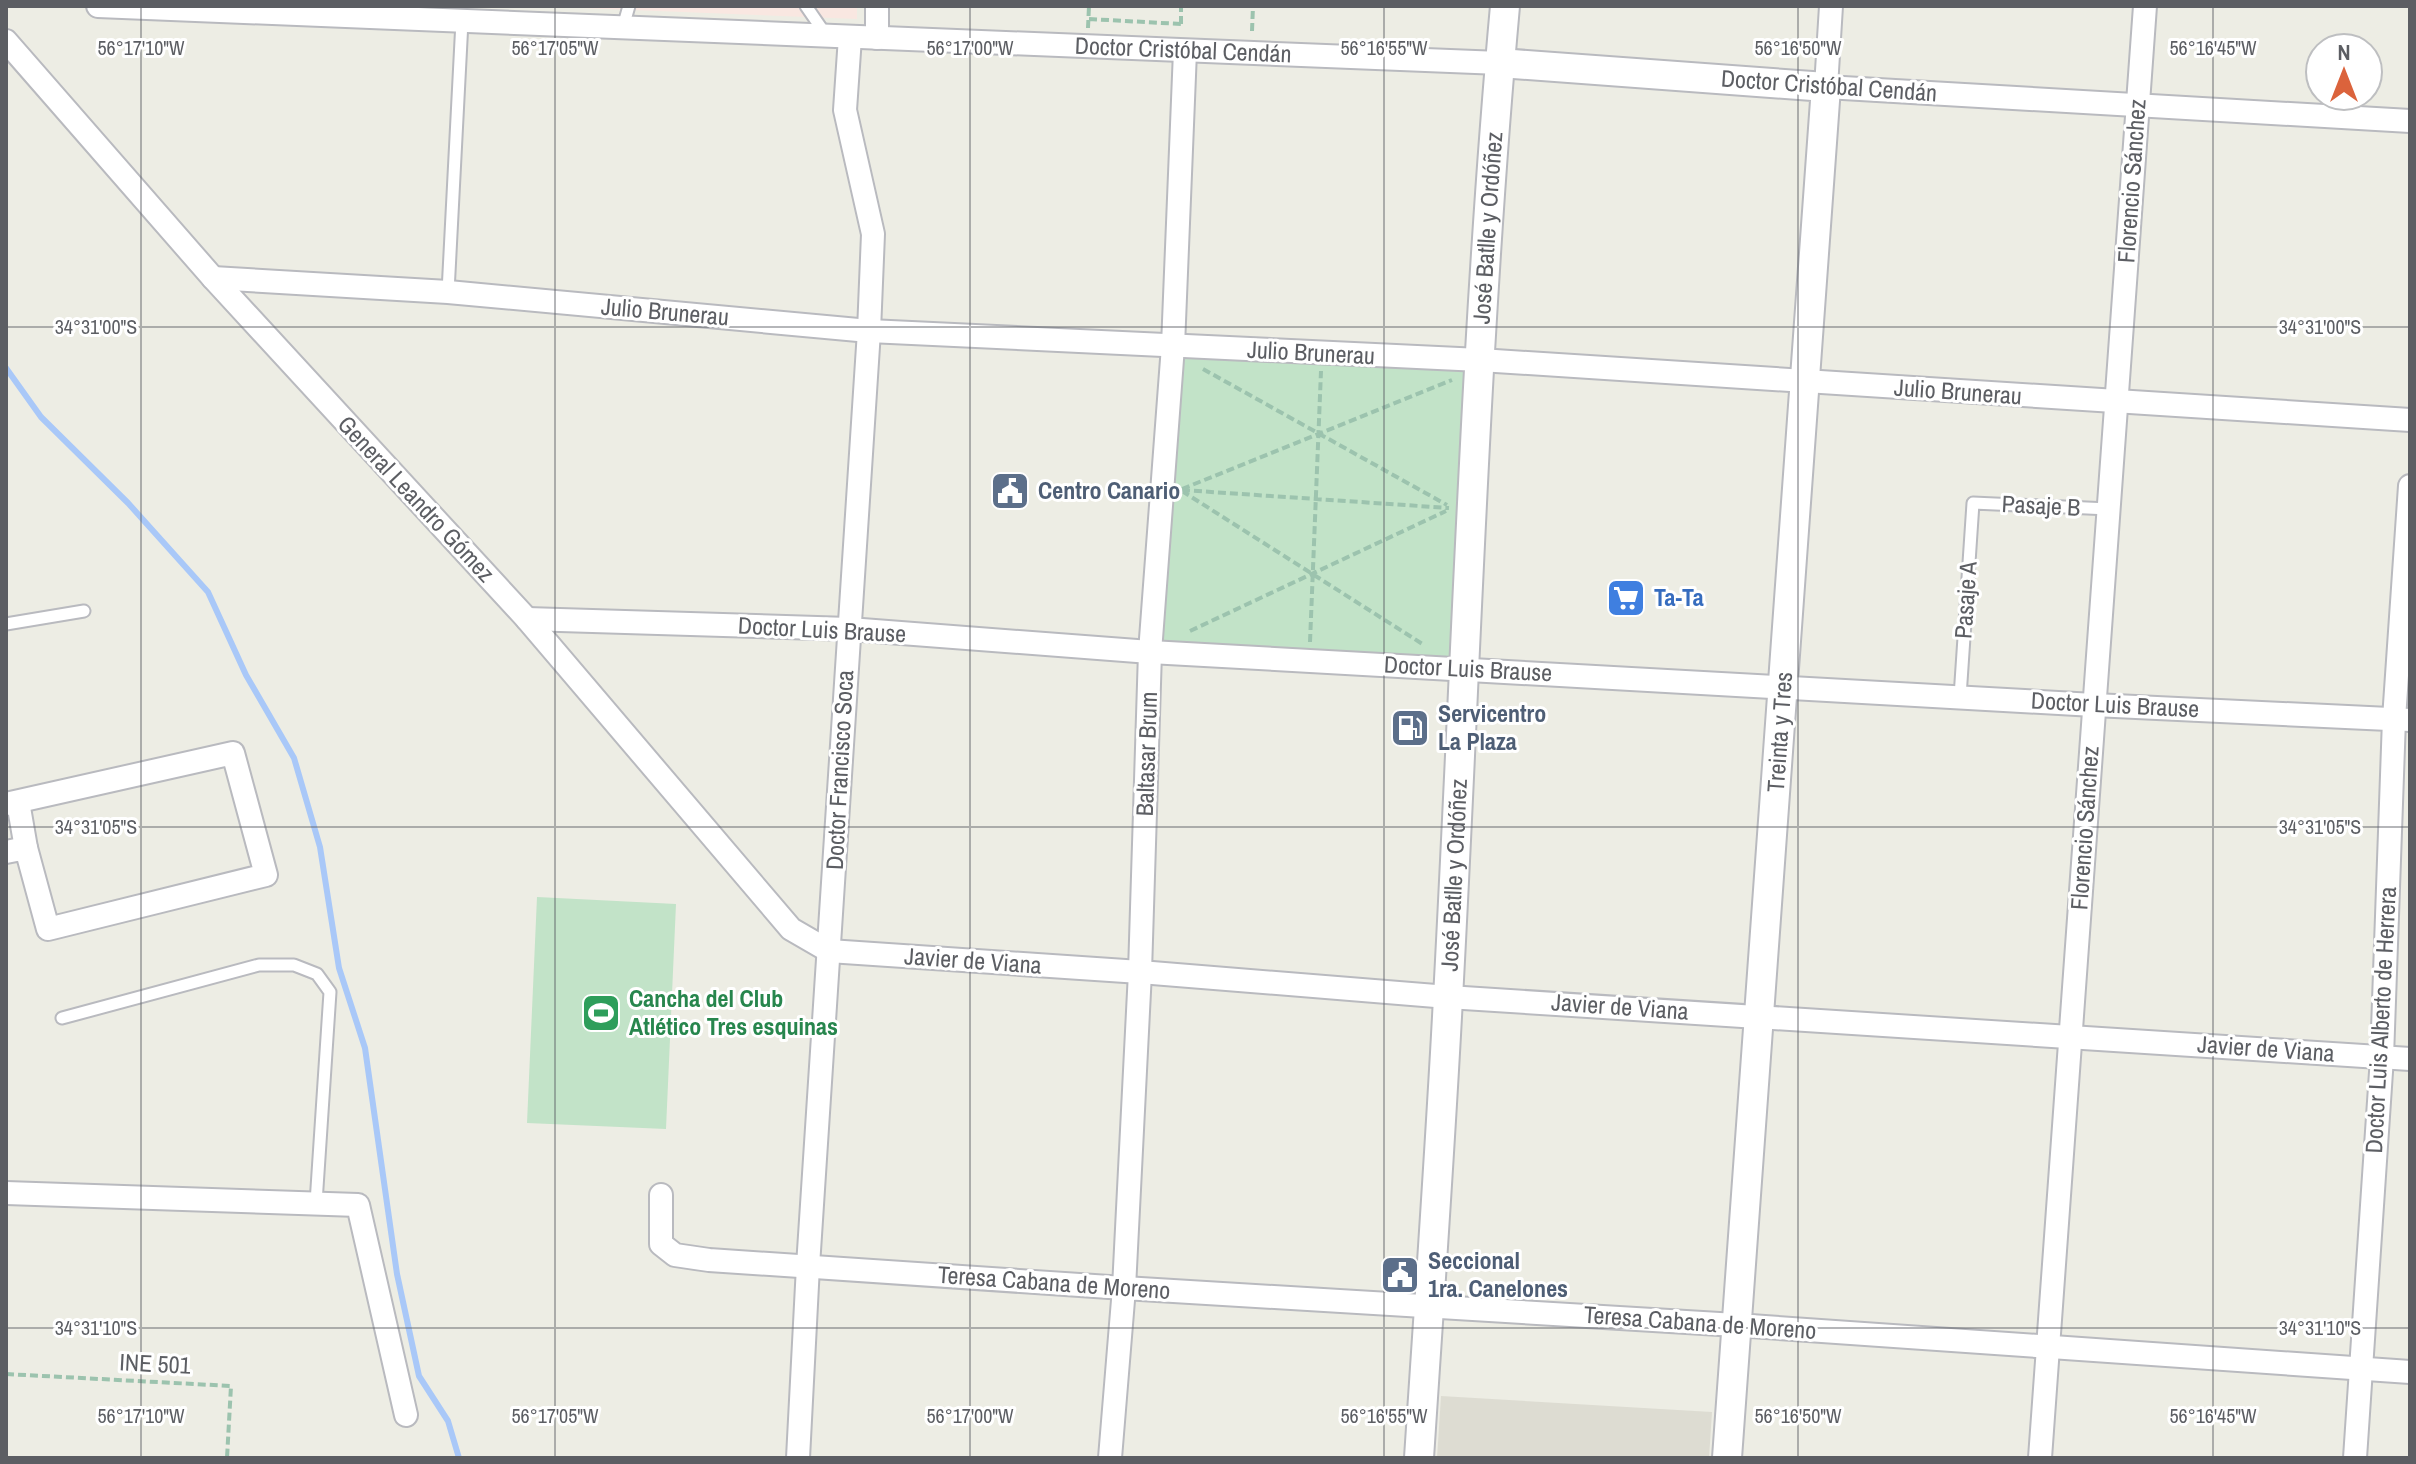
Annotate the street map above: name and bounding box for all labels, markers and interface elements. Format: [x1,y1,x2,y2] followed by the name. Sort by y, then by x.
[1074,29,1292,70] street label: Doctor Cristóbal Cendán
[2304,32,2384,112] north arrow
[97,34,185,61] text: 56°17'10"W
[511,34,599,61] text: 56°17'05"W
[926,34,1014,61] text: 56°17'00"W
[1340,34,1428,61] text: 56°16'55"W
[1754,34,1842,61] text: 56°16'50"W
[2169,34,2257,61] text: 56°16'45"W
[2337,37,2351,67] text: N
[1720,61,1938,109] street label: Doctor Cristóbal Cendán
[2109,98,2153,264] street label: Florencio Sánchez
[1465,130,1509,325] street label: José Batlle y Ordóñez
[600,289,730,333] street label: Julio Brunerau
[55,313,137,340] text: 34°31'00"S
[2279,313,2361,340] text: 34°31'00"S
[1246,333,1376,371] street label: Julio Brunerau
[1893,371,2023,411] street label: Julio Brunerau
[331,408,502,589] street label: General Leandro Gómez
[989,470,1031,512] public building icon: Centro Canario
[1038,474,1180,506] place label: Centro Canario
[2001,487,2081,523] street label: Pasaje B
[1946,559,1984,640] street label: Pasaje A
[1605,577,1647,619] supermarket icon: Ta-Ta
[1654,581,1704,613] place label: Ta-Ta
[737,609,907,649] street label: Doctor Luis Brause
[1383,648,1553,688] street label: Doctor Luis Brause
[818,669,860,871] street label: Doctor Francisco Soca
[1759,671,1799,793] street label: Treinta y Tres
[2030,684,2200,724] street label: Doctor Luis Brause
[1128,691,1164,817] street label: Baltasar Brum
[1438,697,1546,757] place label: Servicentro La Plaza
[1389,707,1431,749] fuel station icon: Servicentro La Plaza
[2062,745,2106,911] street label: Florencio Sánchez
[1432,778,1474,972] street label: José Batlle y Ordóñez
[55,813,137,840] text: 34°31'05"S
[2279,813,2361,840] text: 34°31'05"S
[2357,886,2403,1154] street label: Doctor Luis Alberto de Herrera
[903,939,1043,981] street label: Javier de Viana
[629,982,838,1042] place label: Cancha del Club Atlético Tres esquinas
[1550,985,1690,1027] street label: Javier de Viana
[580,992,622,1034] sports icon: Cancha del Club Atlético Tres esquinas
[2196,1027,2336,1069] street label: Javier de Viana
[1428,1244,1568,1304] place label: Seccional 1ra. Canelones
[1379,1254,1421,1296] public building icon: Seccional 1ra. Canelones
[937,1258,1171,1306] street label: Teresa Cabana de Moreno
[1583,1298,1817,1346] street label: Teresa Cabana de Moreno
[55,1314,137,1341] text: 34°31'10"S
[2279,1314,2361,1341] text: 34°31'10"S
[119,1345,191,1381] street label: INE 501
[97,1402,185,1429] text: 56°17'10"W
[511,1402,599,1429] text: 56°17'05"W
[926,1402,1014,1429] text: 56°17'00"W
[1340,1402,1428,1429] text: 56°16'55"W
[1754,1402,1842,1429] text: 56°16'50"W
[2169,1402,2257,1429] text: 56°16'45"W

